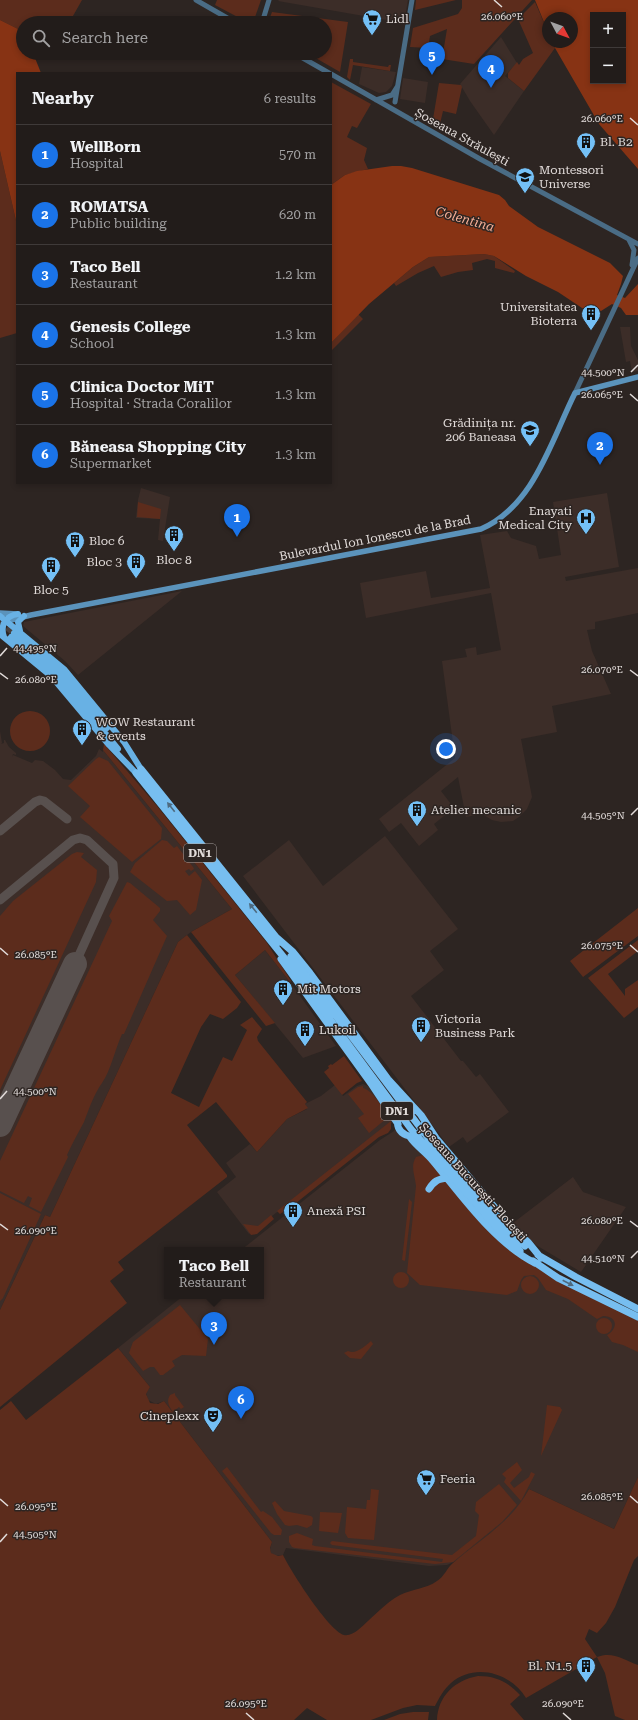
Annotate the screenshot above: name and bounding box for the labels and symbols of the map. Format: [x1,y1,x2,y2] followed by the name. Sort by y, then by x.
[361,8,383,36] supermarket icon: Lidl
[481,11,523,22] text: 26.060°E
[386,12,409,26] place label: Lidl
[542,12,578,48] north arrow
[419,42,445,75] pin: 5
[478,55,504,88] pin: 4
[412,105,512,170] street label: Șoseaua Străulești
[581,113,623,124] text: 26.060°E
[575,131,597,159] building icon: Bl. B2
[600,135,633,149] place label: Bl. B2
[539,163,604,191] place label: Montessori Universe
[514,166,536,194] school or university icon: Montessori Universe
[434,203,496,235] water label: Colentina
[500,300,577,328] place label: Universitatea Bioterra
[580,303,602,331] building icon: Universitatea Bioterra
[581,367,625,378] text: 44.500°N
[581,389,623,400] text: 26.065°E
[443,416,516,444] place label: Grădinița nr. 206 Baneasa
[519,419,541,447] school or university icon: Grădinița nr. 206 Baneasa
[587,432,613,465] pin: 2
[224,504,250,537] pin: 1
[498,504,573,532] place label: Enayati Medical City
[575,507,597,535] hospital icon: Enayati Medical City
[278,513,472,563] street label: Bulevardul Ion Ionescu de la Brad
[163,524,185,552] building icon: Bloc 8
[64,530,86,558] building icon: Bloc 6
[89,534,125,548] place label: Bloc 6
[125,551,147,579] building icon: Bloc 3
[156,553,192,567] place label: Bloc 8
[40,555,62,583] building icon: Bloc 5
[86,555,122,569] place label: Bloc 3
[33,583,69,597] place label: Bloc 5
[13,643,57,654] text: 44.495°N
[581,664,623,675] text: 26.070°E
[15,674,57,685] text: 26.080°E
[96,715,195,743] place label: WOW Restaurant & events
[71,718,93,746] building icon: WOW Restaurant & events
[436,739,456,759] your location
[406,799,428,827] building icon: Atelier mecanic
[167,801,175,812] one-way arrow
[431,803,522,817] place label: Atelier mecanic
[581,810,625,821] text: 44.505°N
[184,844,216,862] road number: DN1
[248,902,257,913] one-way arrow
[581,940,623,951] text: 26.075°E
[15,949,57,960] text: 26.085°E
[272,978,294,1006] building icon: Mit Motors
[297,982,361,996] place label: Mit Motors
[435,1012,515,1040] place label: Victoria Business Park
[410,1015,432,1043] building icon: Victoria Business Park
[294,1019,316,1047] building icon: Lukoil
[319,1023,356,1037] place label: Lukoil
[13,1086,57,1097] text: 44.500°N
[381,1102,413,1120] road number: DN1
[416,1120,530,1245] street label: Șoseaua București-Ploiești
[282,1200,304,1228] building icon: Anexă PSI
[307,1204,366,1218] place label: Anexă PSI
[581,1215,623,1226] text: 26.080°E
[15,1225,57,1236] text: 26.090°E
[581,1253,625,1264] text: 44.510°N
[563,1280,574,1287] one-way arrow
[201,1312,227,1345] pin: 3
[228,1386,254,1419] pin: 6
[202,1405,224,1433] theatre icon: Cineplexx
[140,1409,199,1423] place label: Cineplexx
[415,1468,437,1496] supermarket icon: Feeria
[440,1472,476,1486] place label: Feeria
[581,1491,623,1502] text: 26.085°E
[15,1501,57,1512] text: 26.095°E
[13,1529,57,1540] text: 44.505°N
[575,1655,597,1683] building icon: Bl. N1.5
[528,1659,572,1673] place label: Bl. N1.5
[225,1698,267,1709] text: 26.095°E
[542,1698,584,1709] text: 26.090°E

